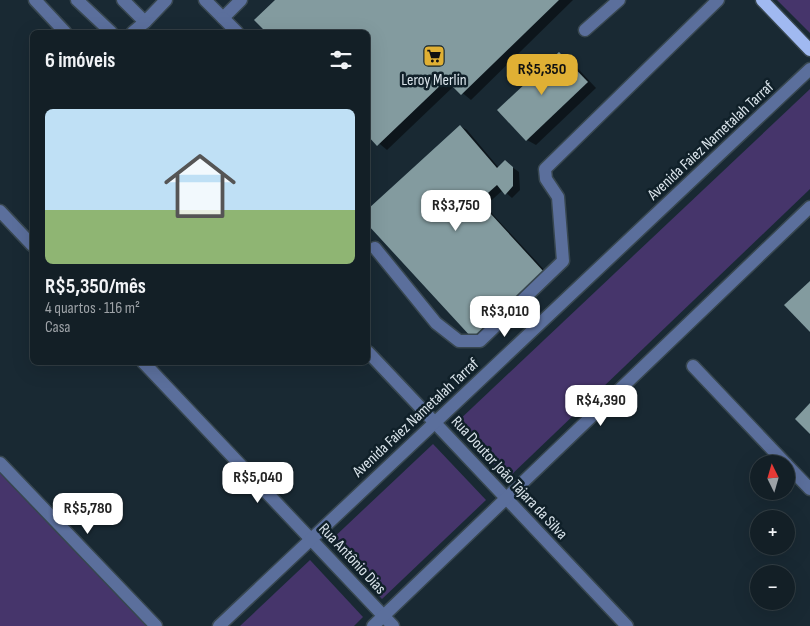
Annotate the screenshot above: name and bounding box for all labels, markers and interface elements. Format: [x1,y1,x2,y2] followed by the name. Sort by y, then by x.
[422,44,446,68] supermarket icon: Leroy Merlin
[327,46,355,74] icon: filters
[45,48,115,73] text: 6 imóveis
[496,54,588,96] pin: R$5,350
[518,60,566,79] text: R$5,350
[401,71,467,90] place label: Leroy Merlin
[643,77,778,205] street label: Avenida Faiez Nametalah Tarraf
[155,141,245,231] icon: home
[410,190,502,232] pin: R$3,750
[432,196,480,215] text: R$3,750
[45,274,146,299] text: R$5,350/mês
[459,296,551,338] pin: R$3,010
[45,299,140,318] text: 4 quartos · 116 m²
[481,302,529,321] text: R$3,010
[45,318,71,337] text: Casa
[348,354,483,482] street label: Avenida Faiez Nametalah Tarraf
[555,384,647,427] pin: R$4,390
[576,391,626,410] text: R$4,390
[447,412,571,544] street label: Rua Doutor João Tajara da Silva
[750,455,795,500] north arrow
[750,455,795,610] map controls
[212,462,304,504] pin: R$5,040
[233,468,283,487] text: R$5,040
[42,492,134,535] pin: R$5,780
[64,499,112,518] text: R$5,780
[750,510,795,555] button: +
[314,520,390,599] street label: Rua Antônio Dias
[750,565,795,610] button: −

